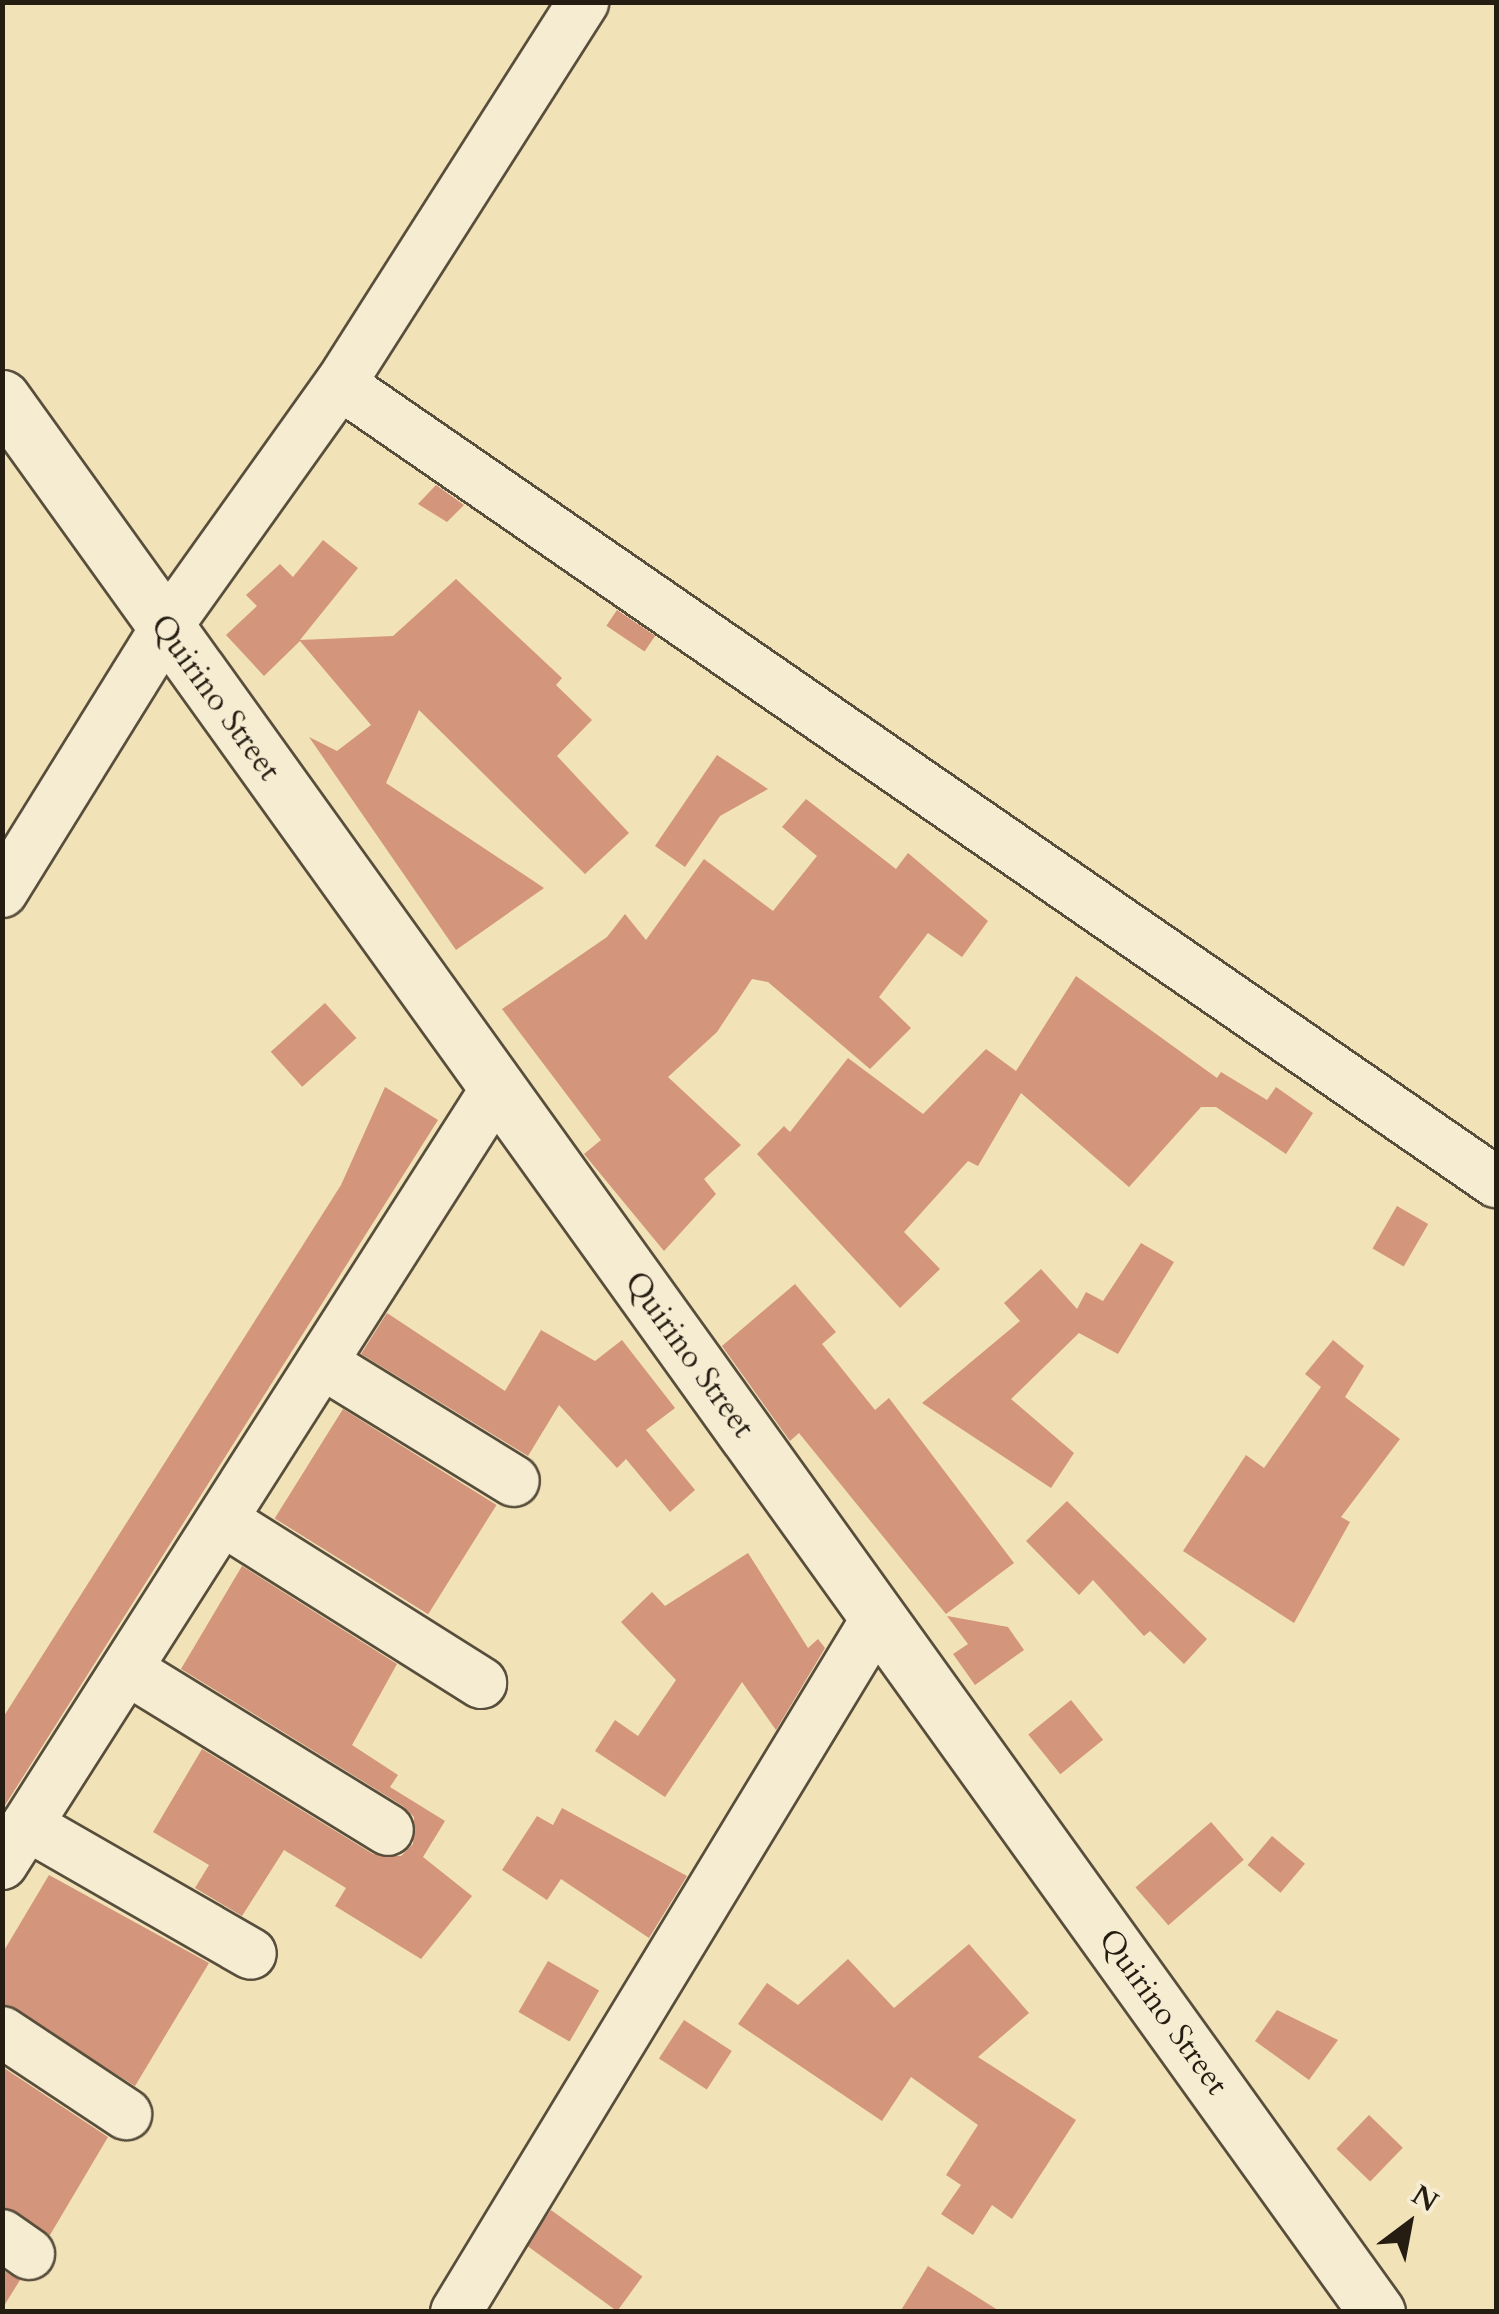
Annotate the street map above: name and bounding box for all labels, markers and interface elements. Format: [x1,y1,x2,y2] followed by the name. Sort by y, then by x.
[142,607,288,789] street label: Quirino Street
[616,1264,762,1446] street label: Quirino Street
[1090,1921,1236,2103] street label: Quirino Street
[1359,2174,1459,2274] north arrow
[1405,2176,1445,2221] text: N

